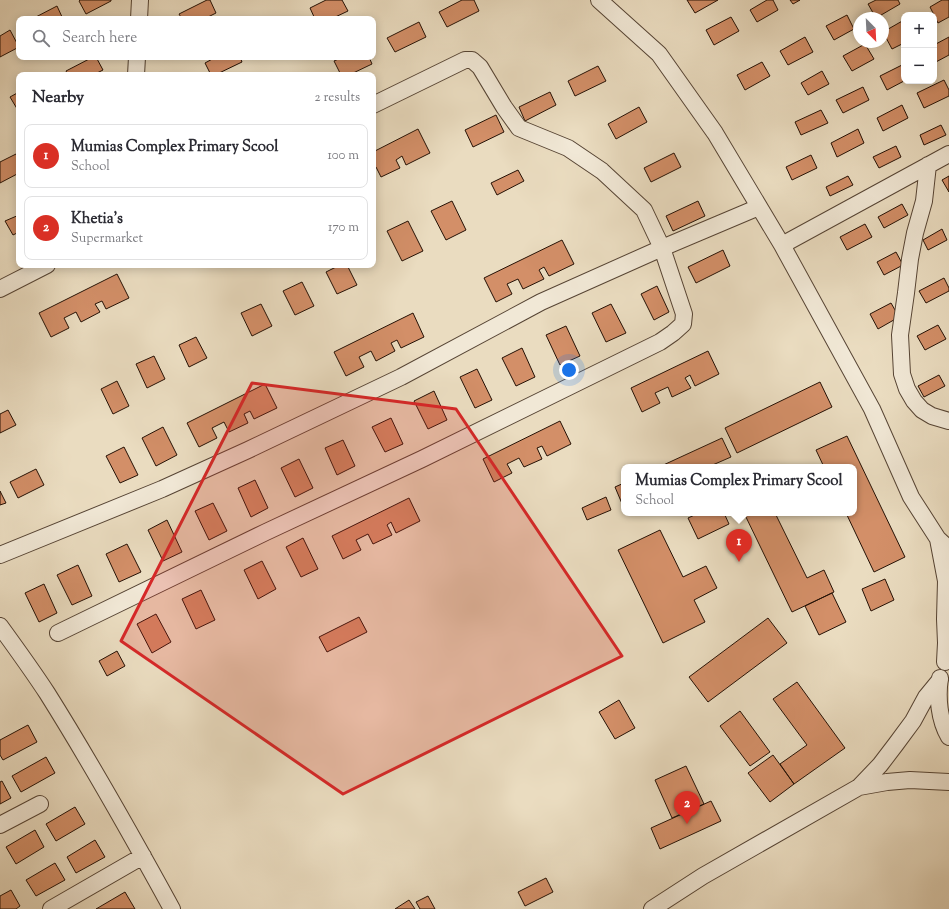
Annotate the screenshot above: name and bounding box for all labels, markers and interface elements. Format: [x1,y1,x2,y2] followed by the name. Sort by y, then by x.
[853,12,889,48] north arrow
[901,12,937,84] map controls
[901,12,937,48] button: +
[16,16,376,60] search box
[30,27,52,49] icon: search
[62,28,137,49] text: Search here
[901,48,937,84] button: −
[32,86,84,110] text: Nearby
[315,89,360,107] text: 2 results
[71,137,278,158] text: Mumias Complex Primary Scool
[44,147,48,165] text: 1
[327,147,359,165] text: 100 m
[71,158,110,176] text: School
[71,209,123,230] text: Khetia's
[43,219,49,237] text: 2
[328,219,359,237] text: 170 m
[71,230,143,248] text: Supermarket
[559,360,579,380] your location
[621,464,857,516] popup
[635,471,843,492] text: Mumias Complex Primary Scool
[635,492,674,510] text: School
[726,529,752,562] pin: 1
[674,791,700,824] pin: 2

